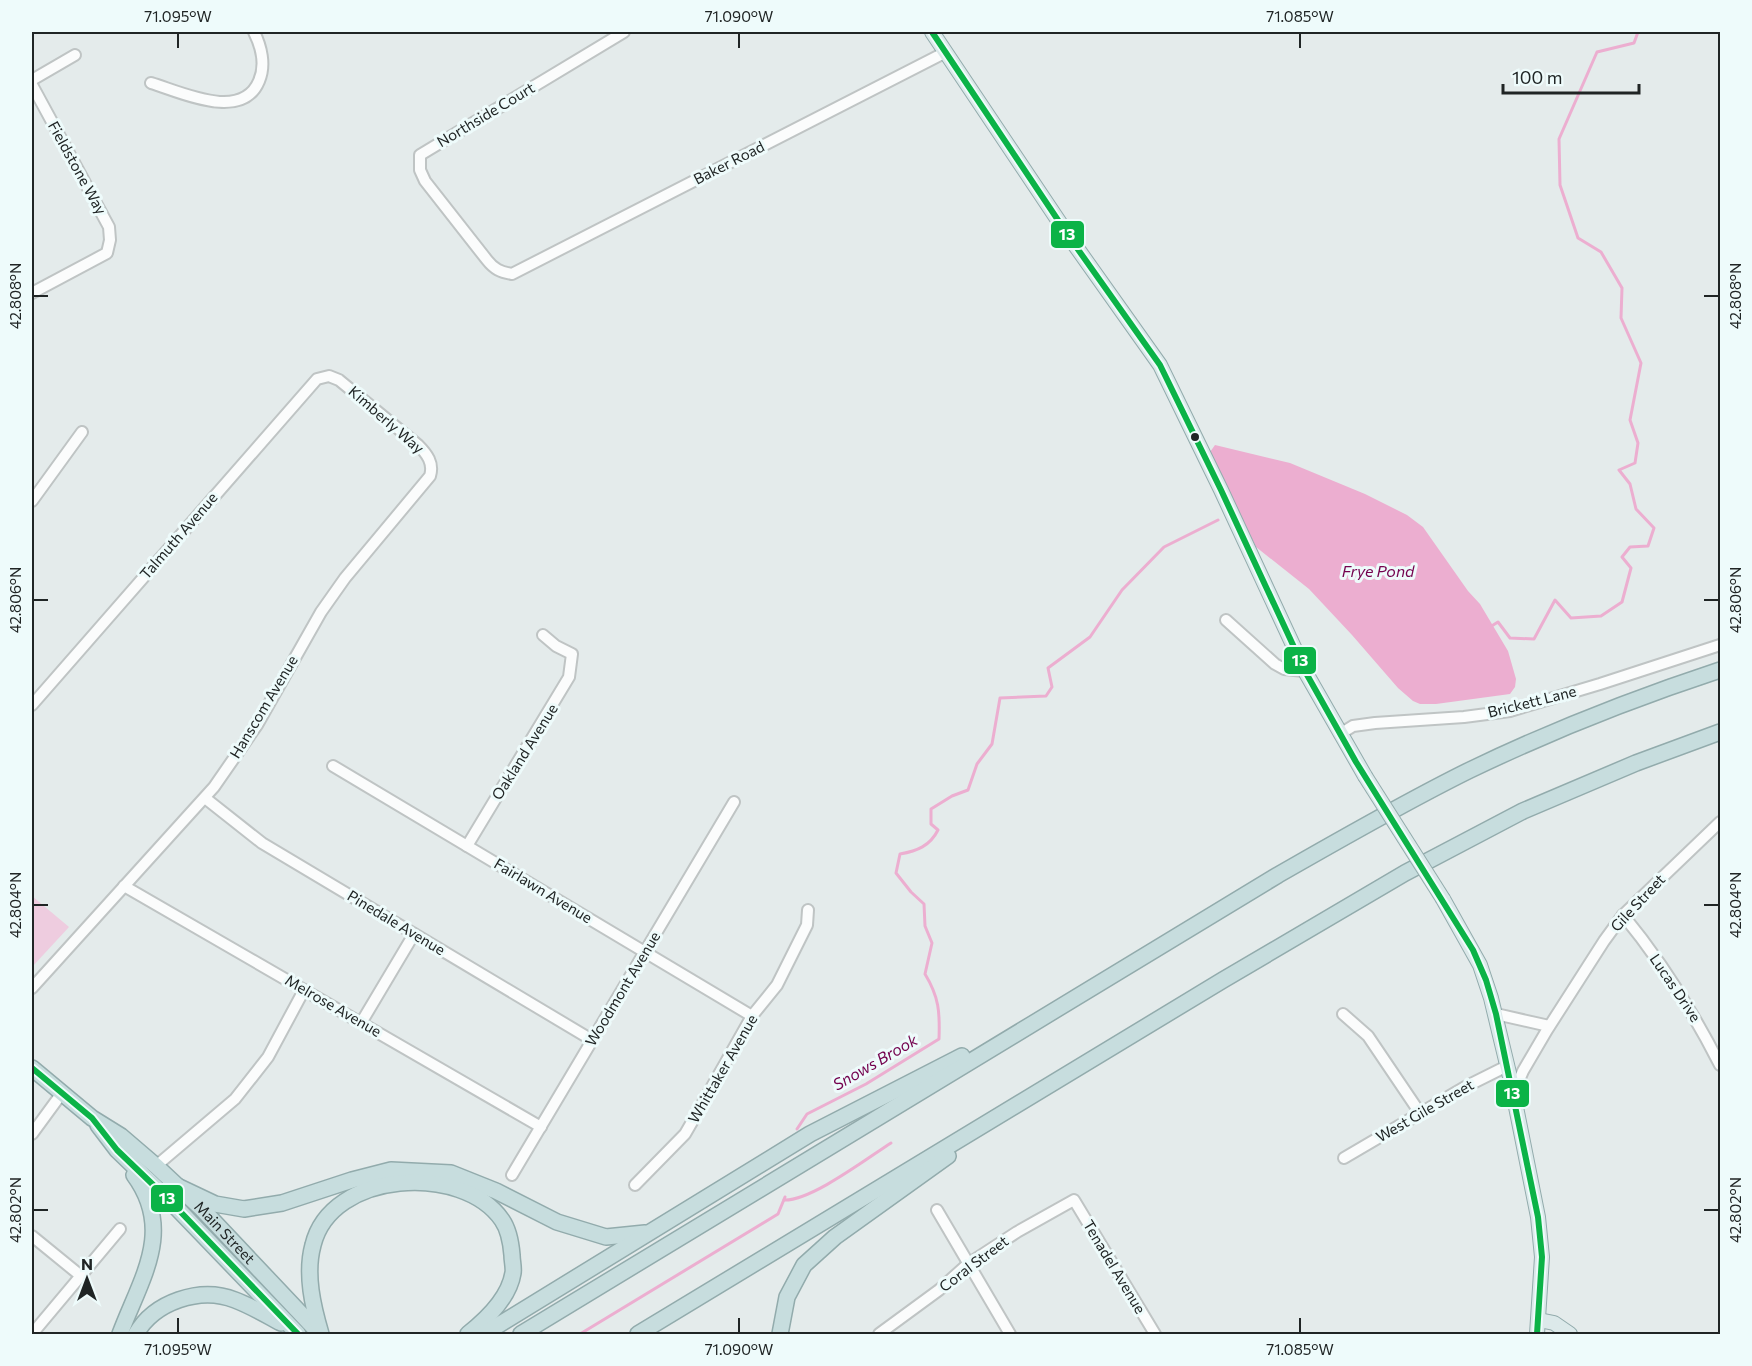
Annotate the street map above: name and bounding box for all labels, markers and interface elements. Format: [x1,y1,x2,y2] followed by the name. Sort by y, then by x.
[144,7,212,25] text: 71.095°W
[705,7,773,25] text: 71.090°W
[1266,7,1334,25] text: 71.085°W
[1503,57,1640,95] scale bar
[1512,66,1562,88] text: 100 m
[433,78,538,150] street label: Northside Court
[45,118,111,218] street label: Fieldstone Way
[690,137,767,188] street label: Baker Road
[1050,220,1085,249] line badge: 13
[1059,224,1075,243] text: 13
[6,263,24,329] text: 42.808°N
[1726,263,1744,329] text: 42.808°N
[345,382,428,457] street label: Kimberly Way
[1189,431,1201,443] unlabelled marker
[136,488,221,582] street label: Talmuth Avenue
[1342,561,1415,580] water label: Frye Pond
[6,567,24,633] text: 42.806°N
[1726,567,1744,633] text: 42.806°N
[1283,646,1317,675] line badge: 13
[1292,650,1308,669] text: 13
[225,652,301,761] street label: Hanscom Avenue
[1486,681,1578,721] street label: Brickett Lane
[487,700,561,803] street label: Oakland Avenue
[491,854,596,926] street label: Fairlawn Avenue
[1606,870,1668,935] street label: Gile Street
[6,872,24,938] text: 42.804°N
[1726,872,1744,938] text: 42.804°N
[344,886,449,958] street label: Pinedale Avenue
[581,928,664,1049] street label: Woodmont Avenue
[1647,950,1705,1025] street label: Lucas Drive
[282,970,385,1040] street label: Melrose Avenue
[684,1011,761,1126] street label: Whittaker Avenue
[829,1029,921,1094] water label: Snows Brook
[1372,1075,1477,1145] street label: West Gile Street
[1495,1079,1530,1108] line badge: 13
[1504,1083,1520,1102] text: 13
[6,1177,24,1243] text: 42.802°N
[1726,1177,1744,1243] text: 42.802°N
[150,1184,184,1213] line badge: 13
[159,1188,175,1207] text: 13
[191,1197,259,1267] street label: Main Street
[1080,1216,1150,1317] street label: Tenadel Avenue
[935,1231,1012,1295] street label: Coral Street
[57,1249,117,1309] north arrow
[81,1254,93,1273] text: N
[144,1340,212,1358] text: 71.095°W
[705,1340,773,1358] text: 71.090°W
[1266,1340,1334,1358] text: 71.085°W

